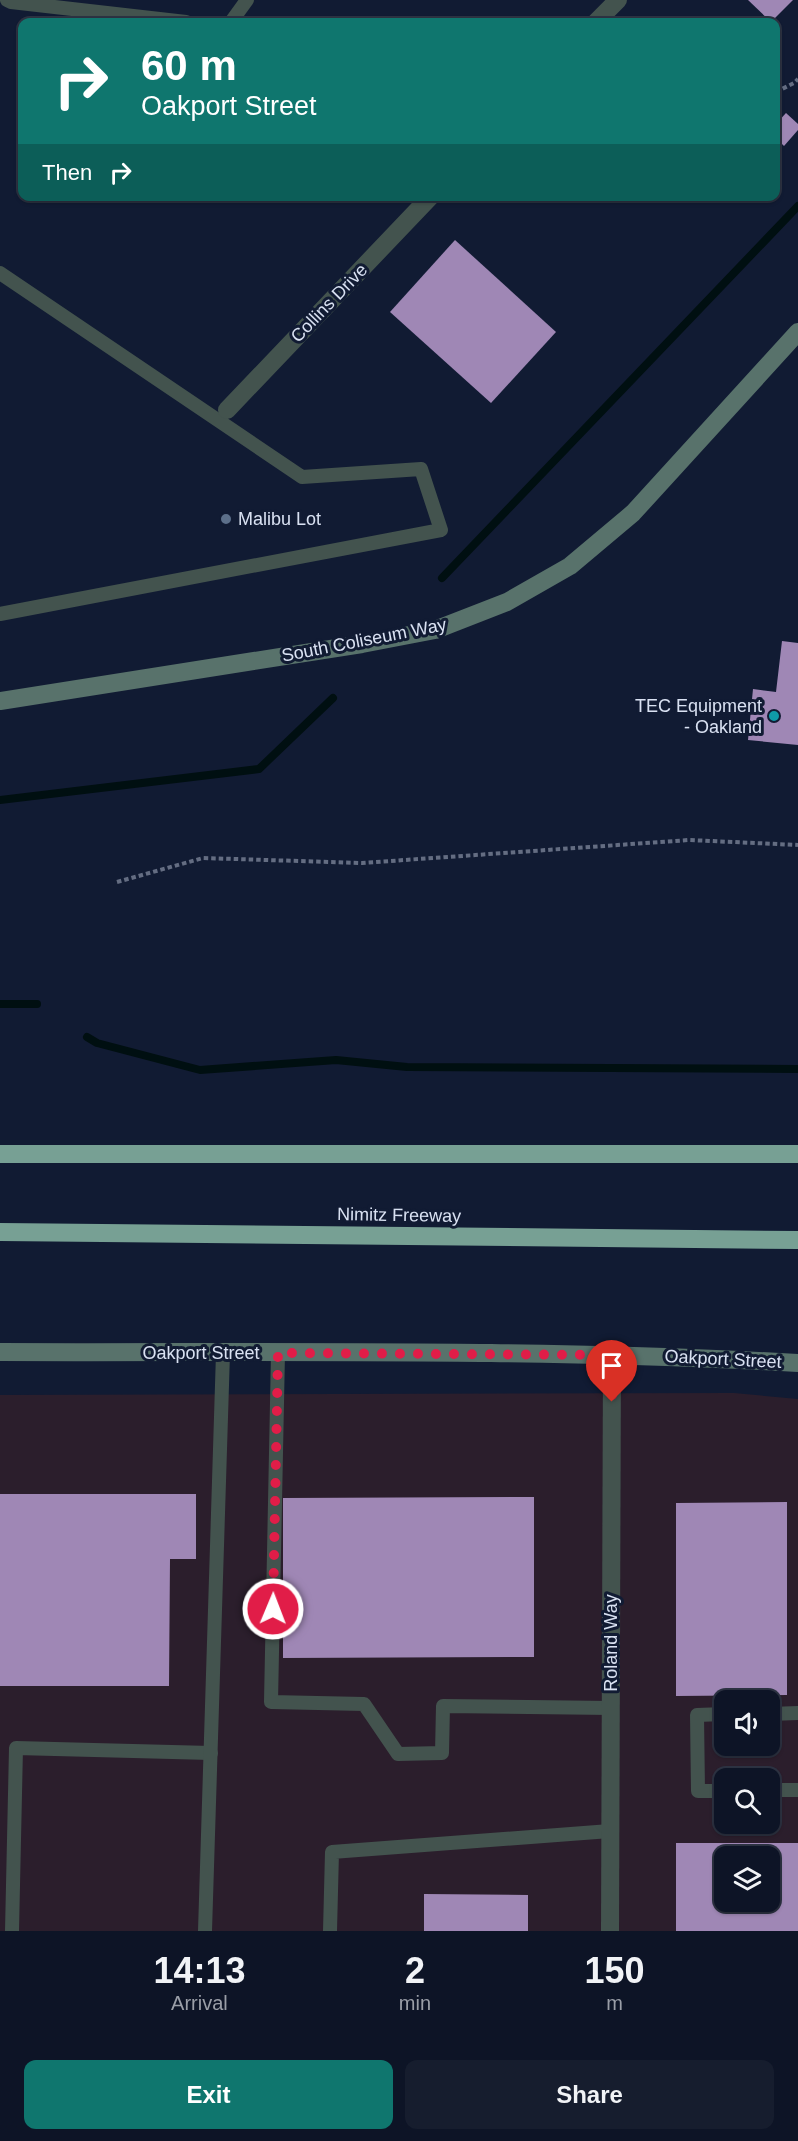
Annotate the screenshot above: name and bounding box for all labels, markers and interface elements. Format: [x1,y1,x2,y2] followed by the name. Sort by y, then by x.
[42,42,120,120] icon: right
[141,42,237,89] text: 60 m
[141,91,317,121] text: Oakport Street
[104,156,137,189] icon: right
[42,160,92,185] text: Then
[287,260,371,346] street label: Collins Drive
[238,509,321,529] place label: Malibu Lot
[219,512,233,526] marker: Malibu Lot
[280,614,448,666] street label: South Coliseum Way
[635,696,762,737] place label: TEC Equipment - Oakland
[767,709,781,723] marker: TEC Equipment - Oakland
[337,1204,461,1226] street label: Nimitz Freeway
[586,1340,637,1402] pin
[142,1343,260,1363] street label: Oakport Street
[664,1346,782,1372] street label: Oakport Street
[595,1349,628,1382] icon: arrive
[241,1577,305,1641] position arrow
[601,1594,621,1692] street label: Roland Way
[714,1690,780,1912] map controls
[714,1690,780,1756] button: sound
[714,1768,780,1834] button: search
[714,1846,780,1912] button: layers
[153,1950,245,1991] text: 14:13
[405,1950,425,1991] text: 2
[584,1950,645,1991] text: 150
[171,1992,228,2014] text: Arrival
[399,1992,431,2014] text: min
[606,1992,623,2014] text: m
[24,2060,393,2129] button: Exit
[405,2060,774,2129] button: Share

